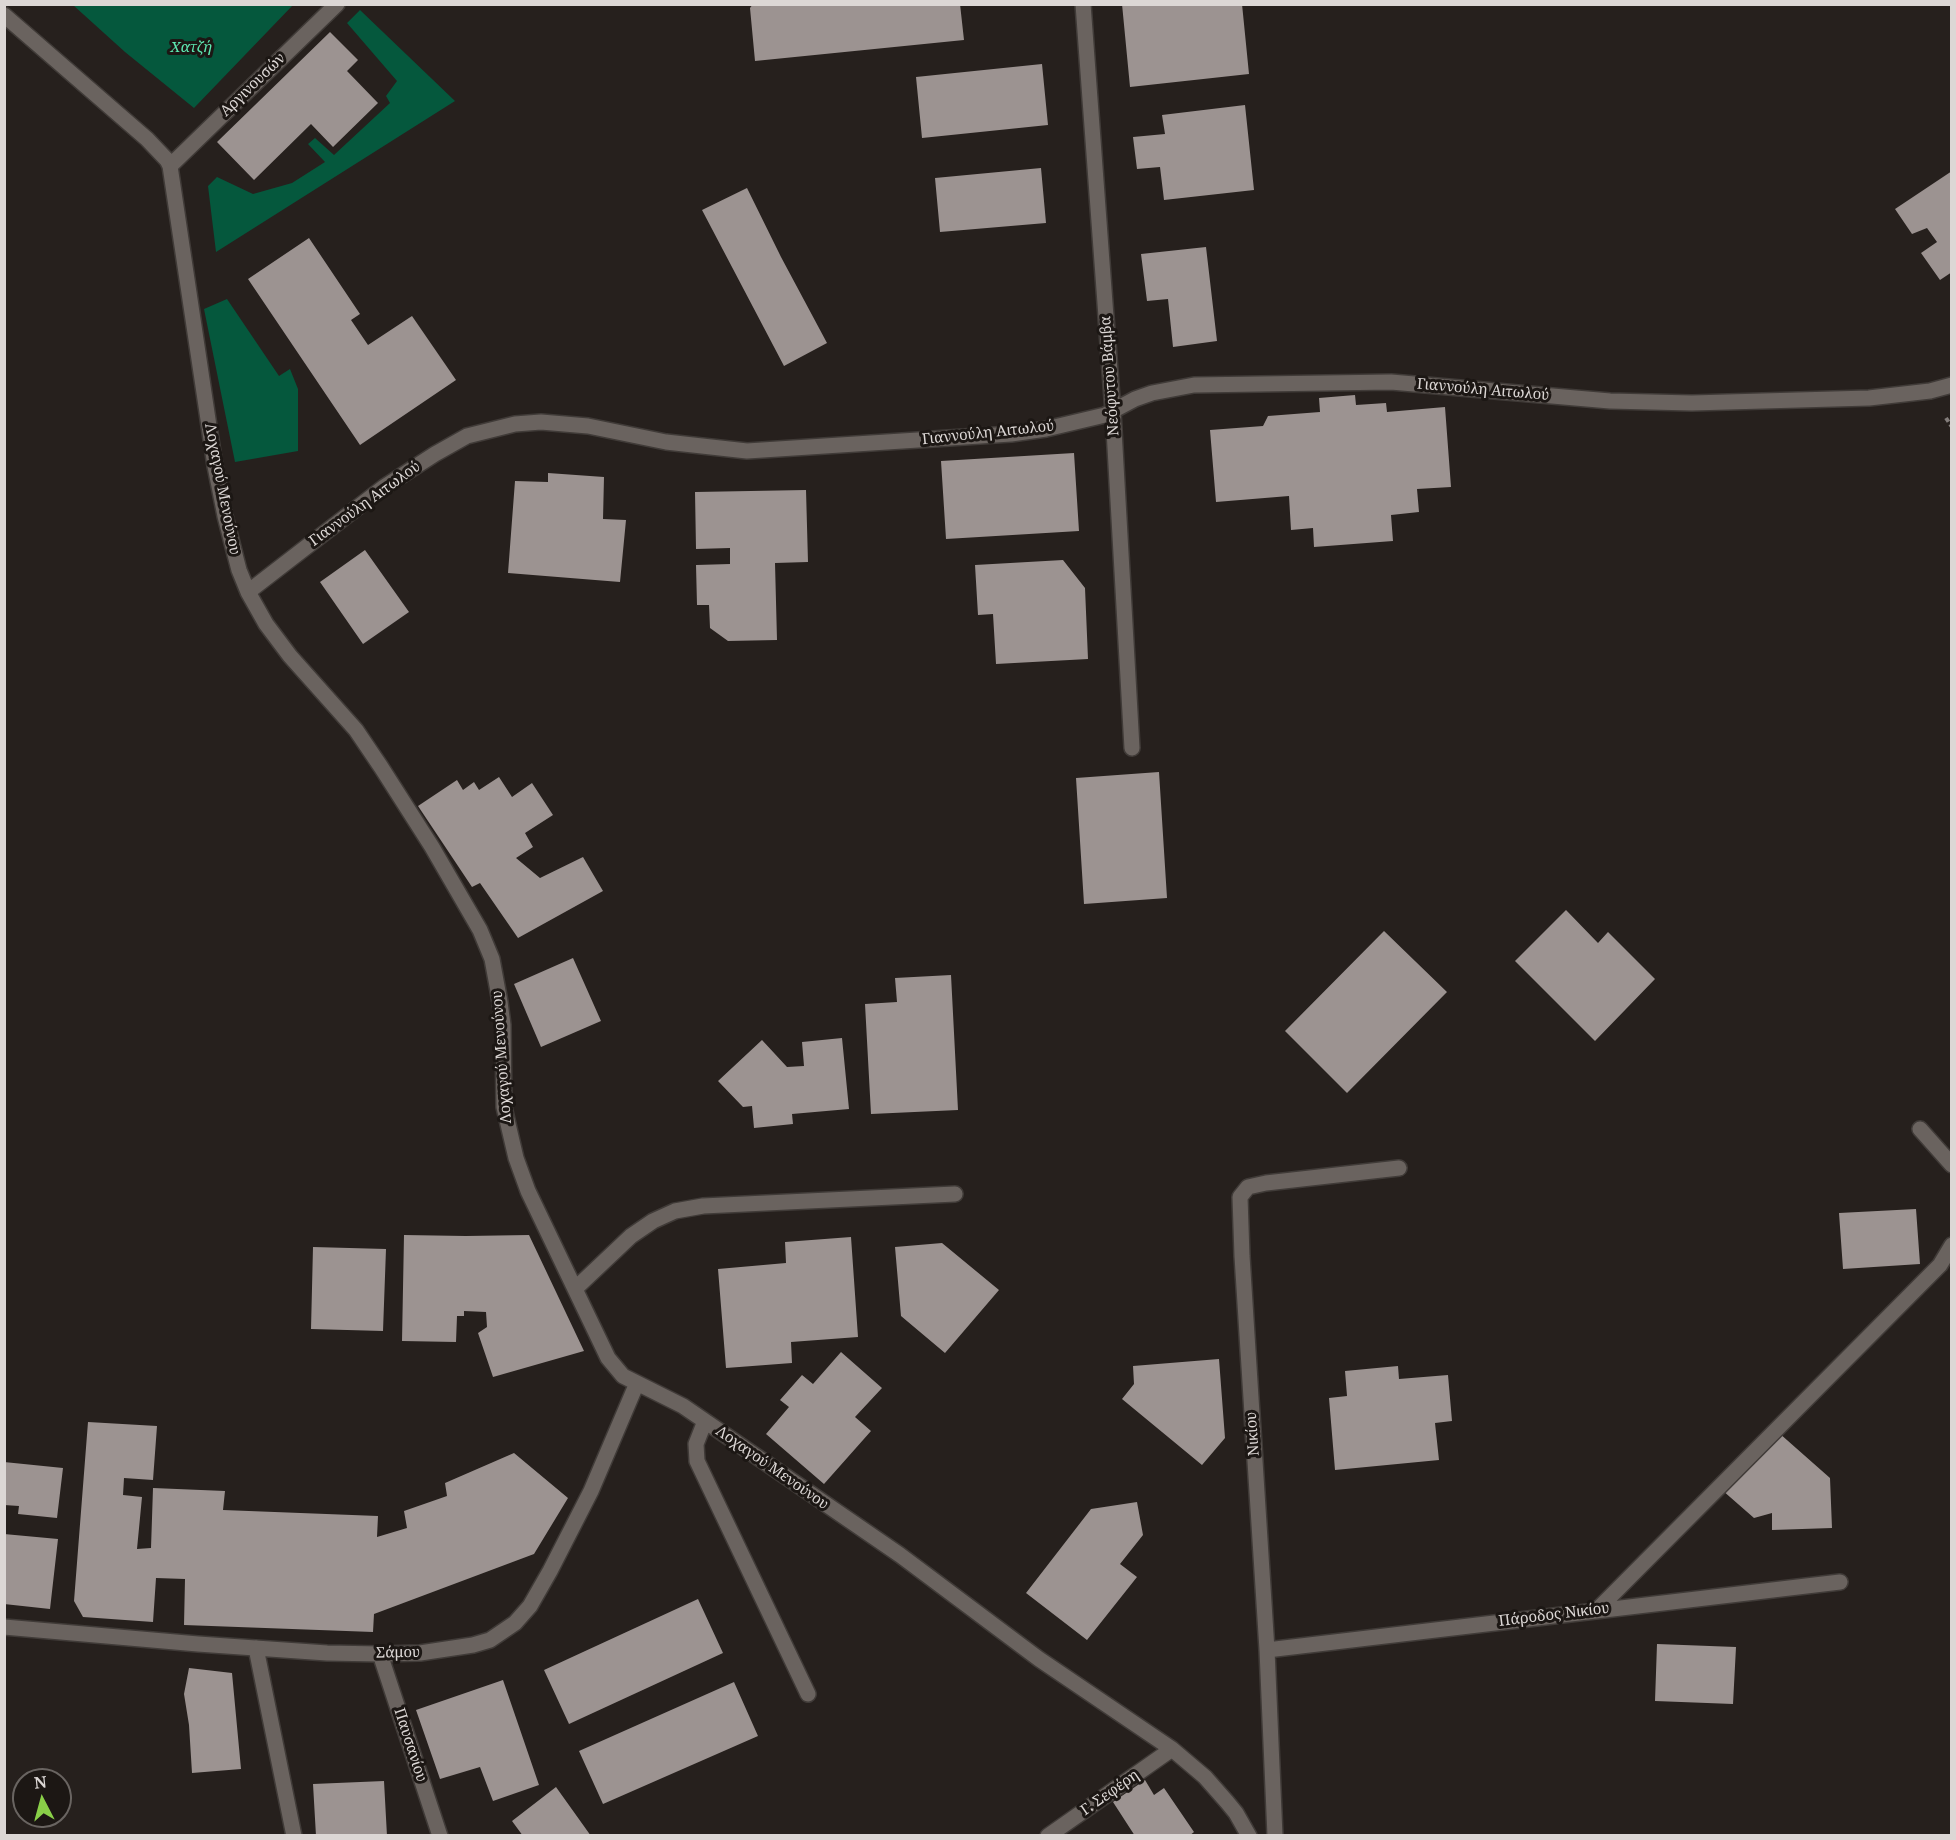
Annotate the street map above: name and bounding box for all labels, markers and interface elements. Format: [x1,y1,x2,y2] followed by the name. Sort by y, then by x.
[171,39,211,57] park label: Χατζή
[217,49,289,121] street label: Αργινουσών
[1097,315,1123,437] street label: Νεόφυτου Βάμβα
[1416,375,1550,405] street label: Γιαννούλη Αιτωλού
[921,417,1055,449] street label: Γιαννούλη Αιτωλού
[200,422,244,556] street label: Λοχαγού Μενούνου
[306,458,424,550] street label: Γιαννούλη Αιτωλού
[488,990,516,1124] street label: Λοχαγού Μενούνου
[1242,1411,1264,1457] street label: Νικίου
[712,1422,832,1514] street label: Λοχαγού Μενούνου
[1498,1599,1610,1631] street label: Πάροδος Νικίου
[376,1644,420,1662] street label: Σάμου
[390,1706,430,1784] street label: Παυσανίου
[1077,1766,1143,1820] street label: Γ. Σεφέρη
[12,1768,72,1828] north arrow
[33,1770,48,1794] text: N

